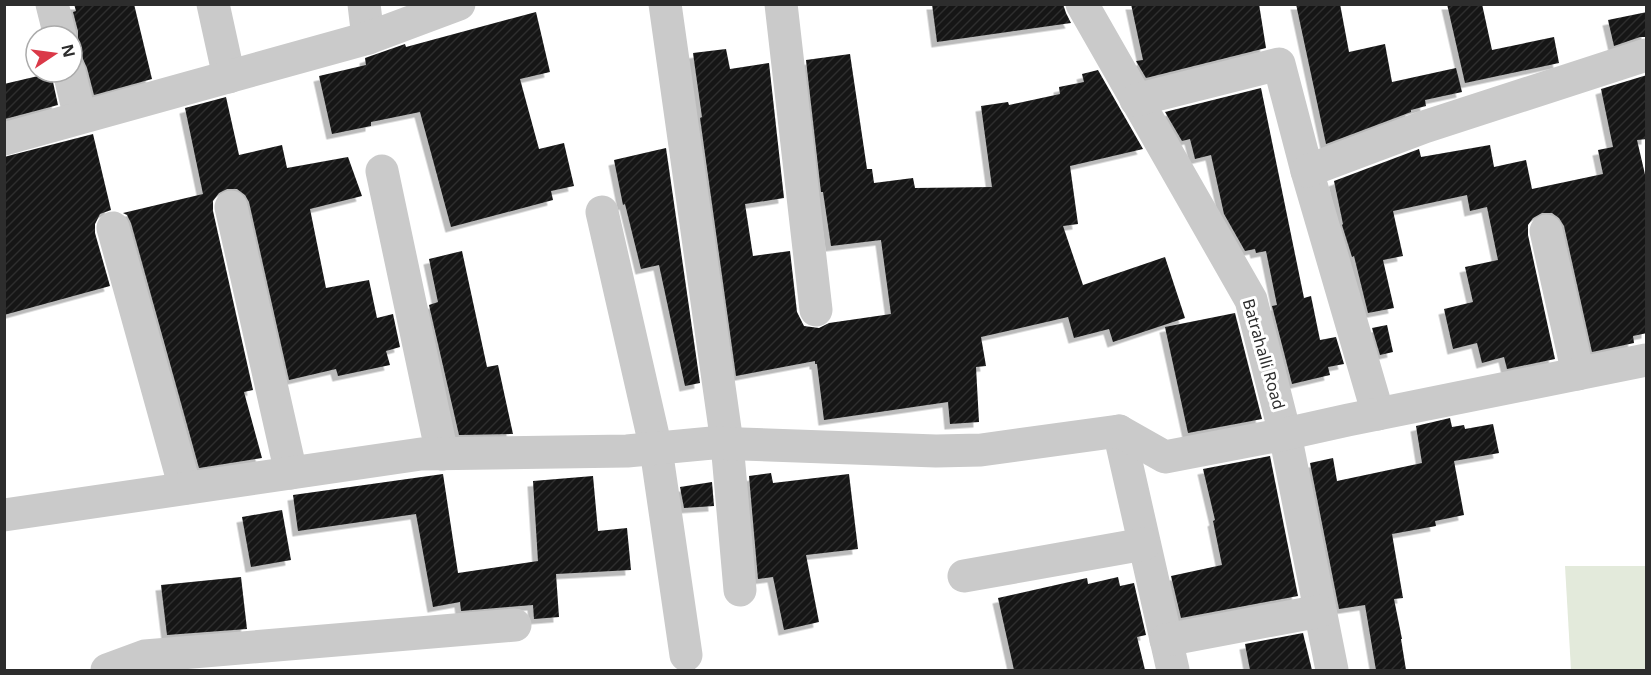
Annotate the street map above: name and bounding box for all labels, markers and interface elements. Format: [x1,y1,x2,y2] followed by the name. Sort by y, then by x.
[24,24,84,84] north arrow
[56,42,81,59] text: N
[1238,296,1290,412] street label: Batrahalli Road

